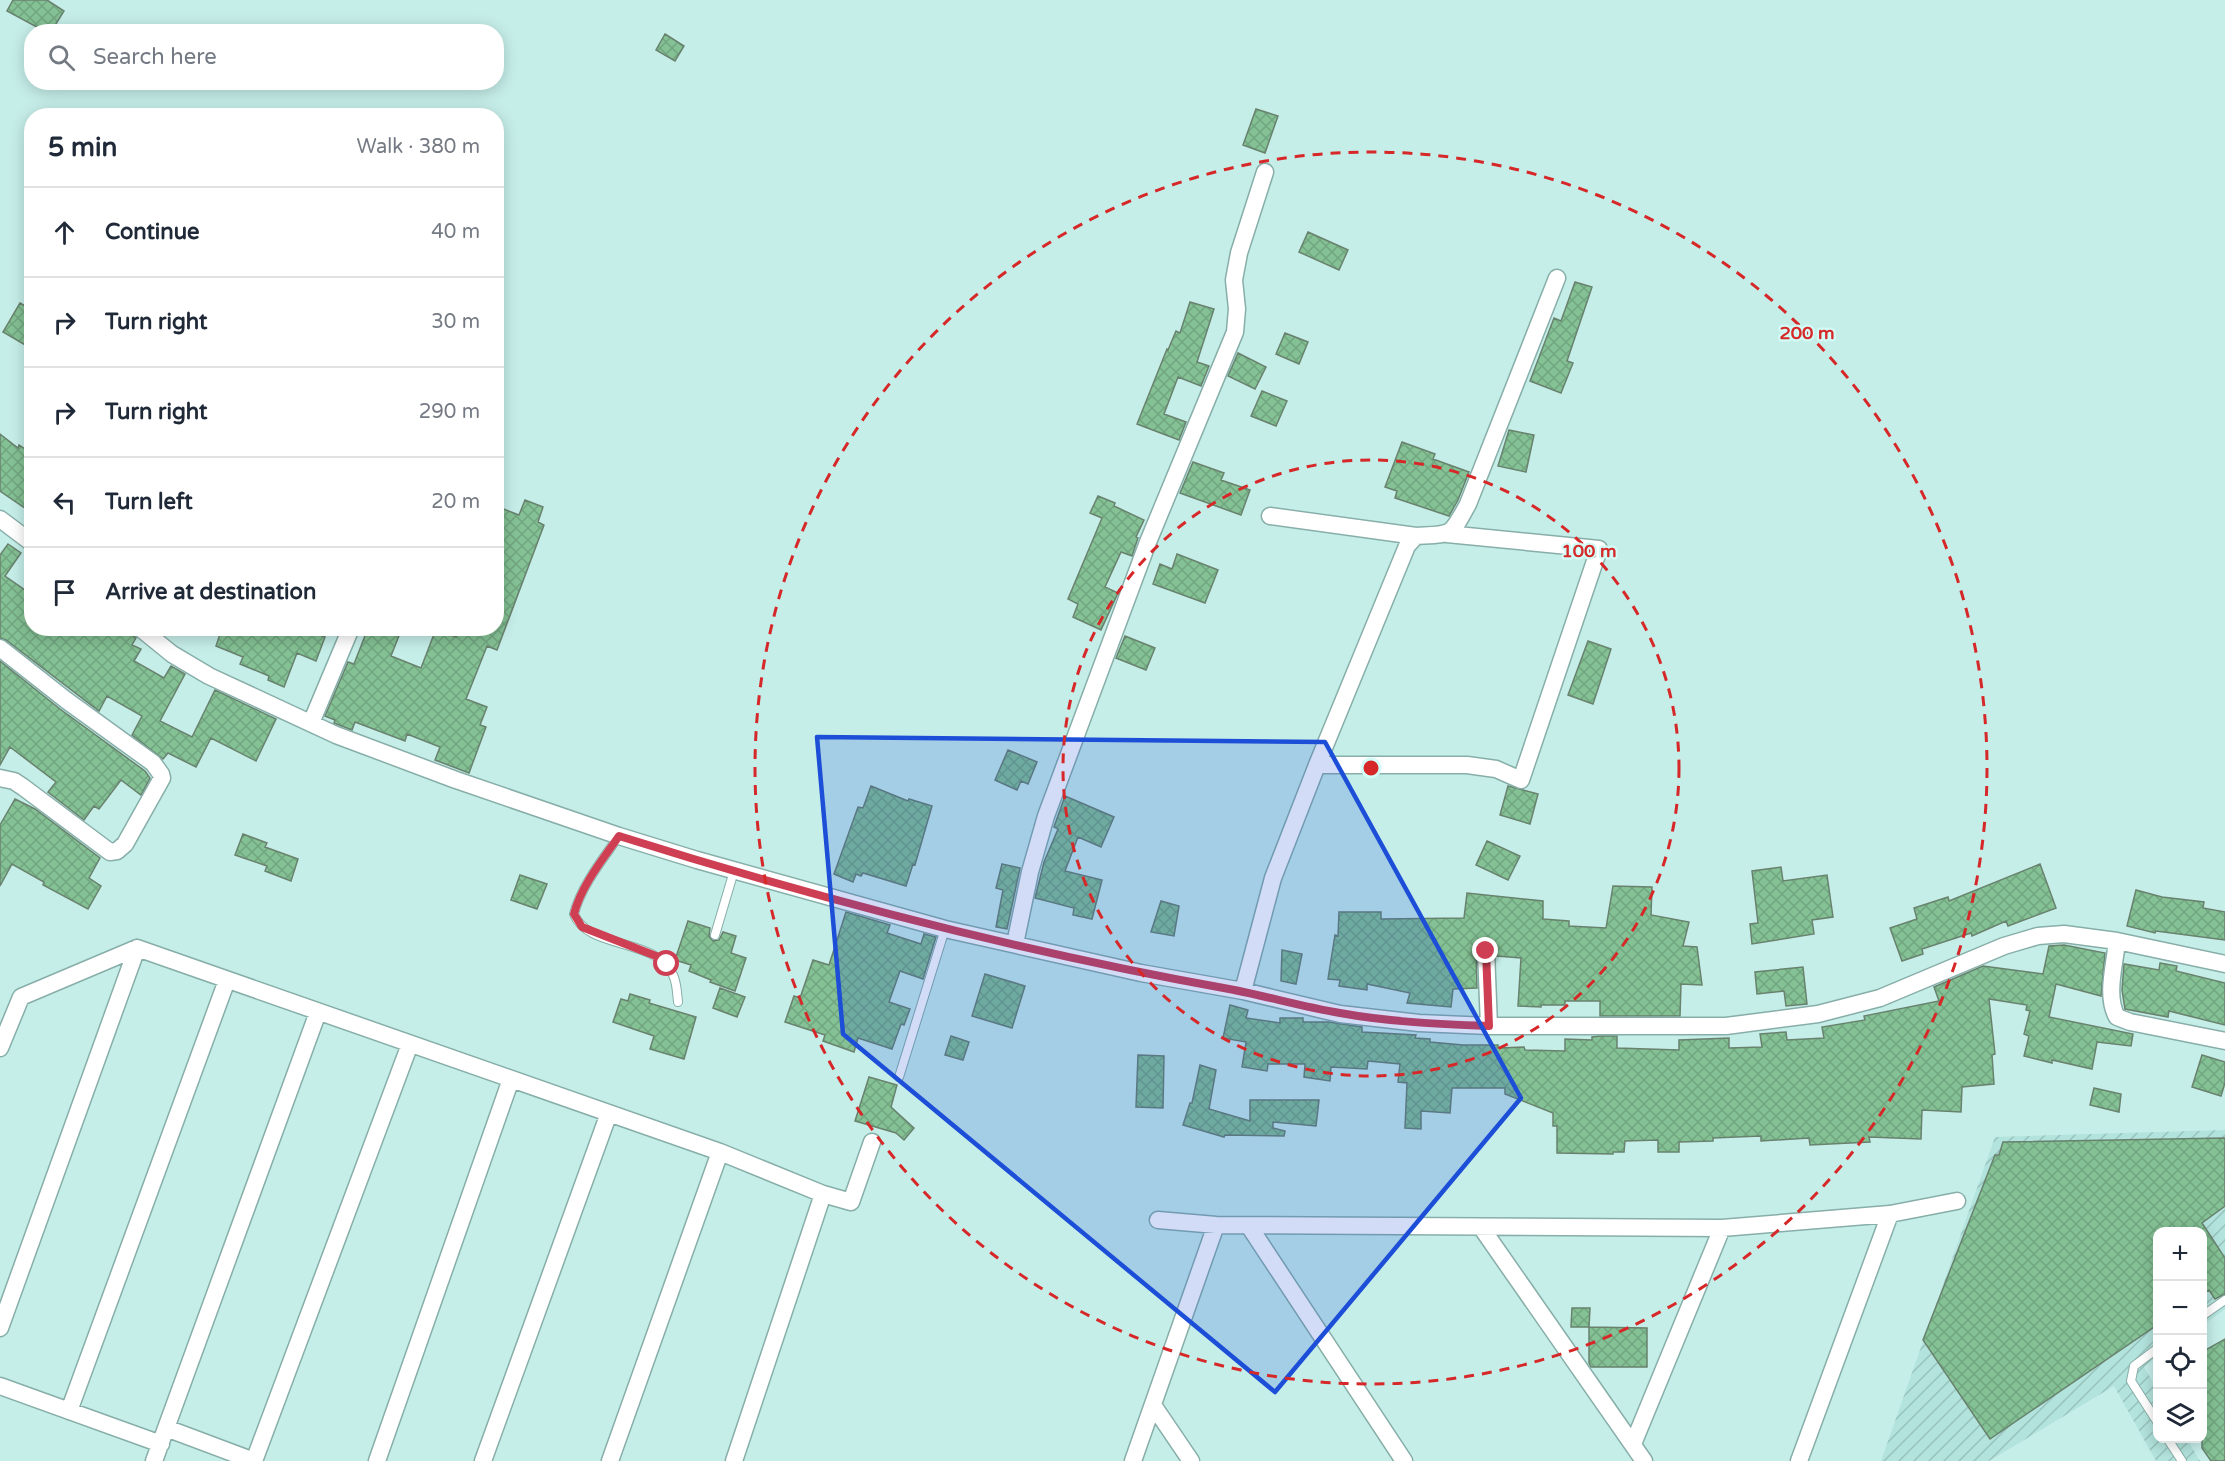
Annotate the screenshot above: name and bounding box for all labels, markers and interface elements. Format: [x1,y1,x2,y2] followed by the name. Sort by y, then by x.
[24,24,504,90] search box
[45,41,78,74] icon: search
[93,44,217,70] text: Search here
[48,132,117,163] text: 5 min
[357,135,480,159] text: Walk · 380 m
[48,216,81,249] icon: ahead
[105,219,200,245] text: Continue
[431,220,480,244] text: 40 m
[48,306,81,339] icon: right
[105,309,207,335] text: Turn right
[431,310,480,334] text: 30 m
[1779,322,1835,344] text: 200 m
[48,396,81,429] icon: right
[105,399,207,425] text: Turn right
[419,400,480,424] text: 290 m
[48,486,81,519] icon: left
[105,489,193,515] text: Turn left
[431,490,480,514] text: 20 m
[1561,540,1617,562] text: 100 m
[48,576,81,609] icon: arrive
[105,579,316,605] text: Arrive at destination
[1361,758,1381,778] centre of rings
[1472,937,1498,963] route end
[653,950,679,976] route start
[2153,1227,2207,1443] map controls
[2153,1227,2207,1281] button: +
[2153,1281,2207,1335] button: −
[2153,1335,2207,1389] button: locate
[2153,1389,2207,1443] button: layers

